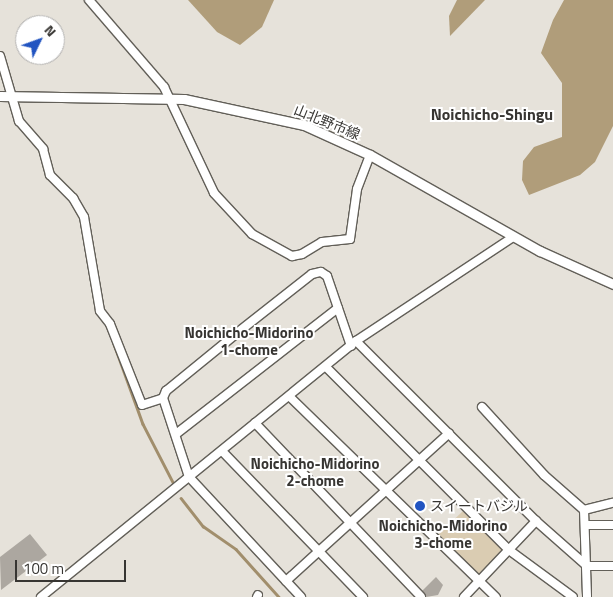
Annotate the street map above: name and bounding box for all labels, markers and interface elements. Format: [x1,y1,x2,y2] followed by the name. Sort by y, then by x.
[15,15,65,65] north arrow
[40,20,62,41] text: N
[291,101,363,143] street label: 山北野市線
[431,104,553,124] district label: Noichicho-Shingu
[185,323,313,358] district label: Noichicho-Midorino 1-chome
[251,454,379,489] district label: Noichicho-Midorino 2-chome
[430,498,528,514] place label: スイートバジル
[414,500,426,512] marker: スイートバジル
[379,516,507,551] district label: Noichicho-Midorino 3-chome
[18,550,129,582] scale bar
[23,557,64,580] text: 100 m

